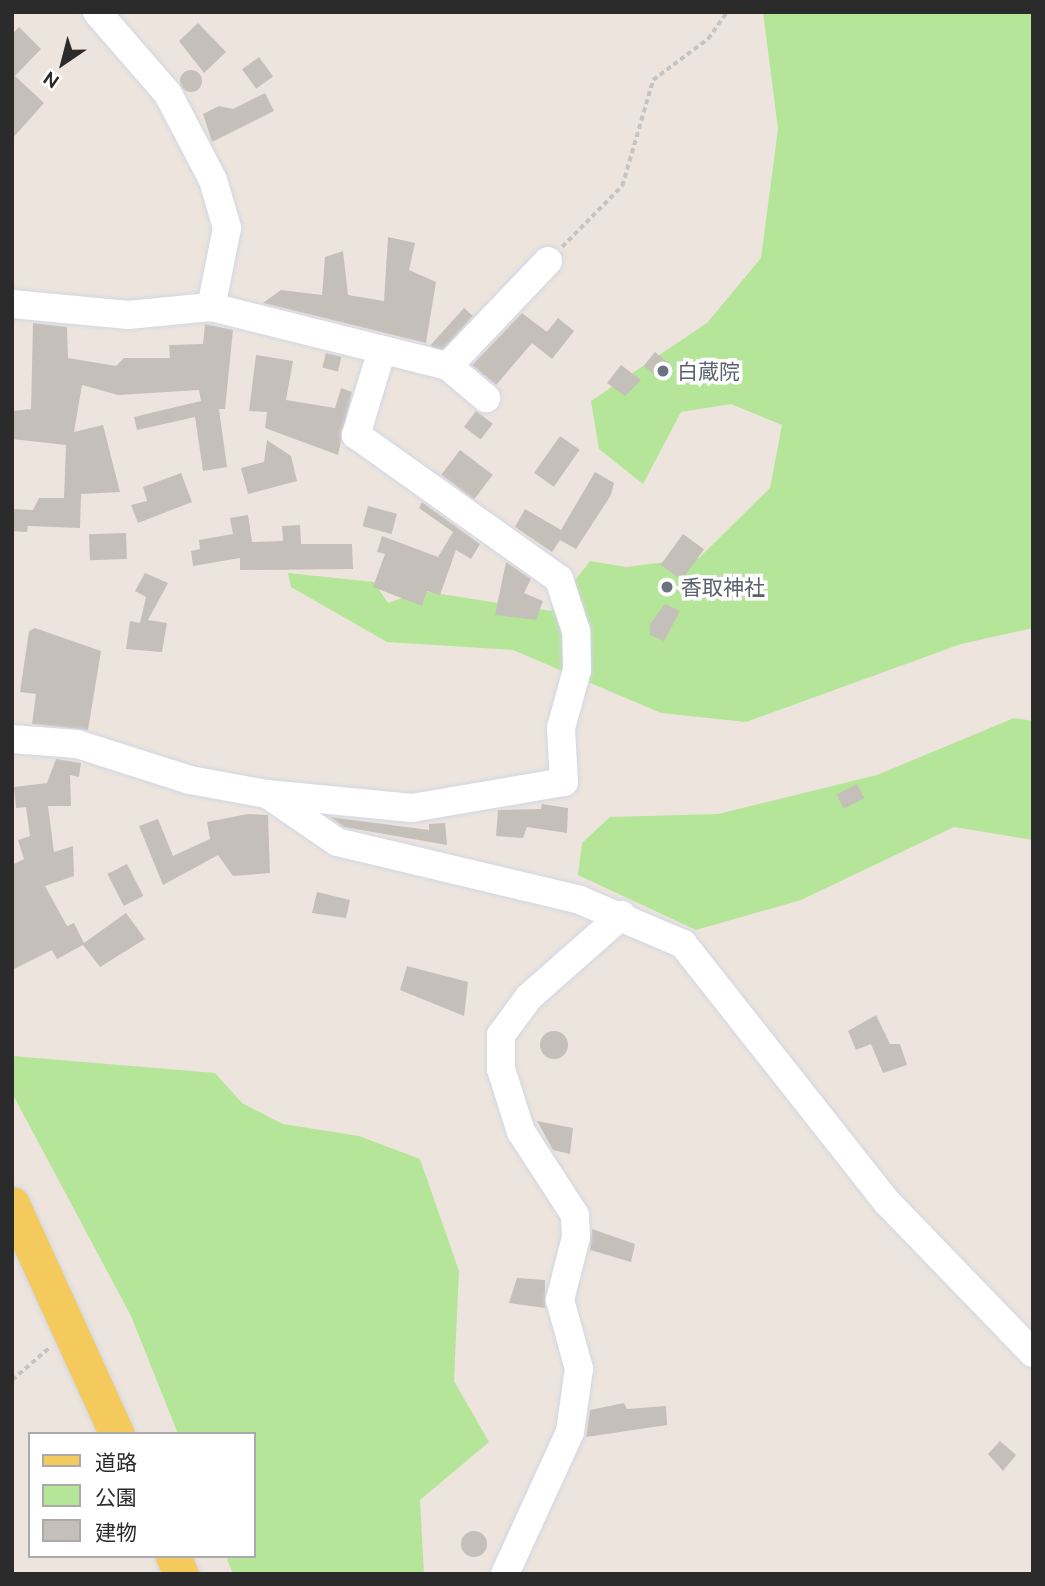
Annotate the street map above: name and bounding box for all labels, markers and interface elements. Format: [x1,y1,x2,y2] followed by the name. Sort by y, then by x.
[28,28,98,98] north arrow
[39,67,63,93] text: N
[677,358,740,384] place label: 白蔵院
[655,363,671,379] marker: 白蔵院
[681,574,765,600] place label: 香取神社
[659,579,675,595] marker: 香取神社
[28,1432,256,1558] legend
[95,1450,137,1474] text: 道路
[95,1485,137,1509] text: 公園
[95,1520,137,1544] text: 建物

